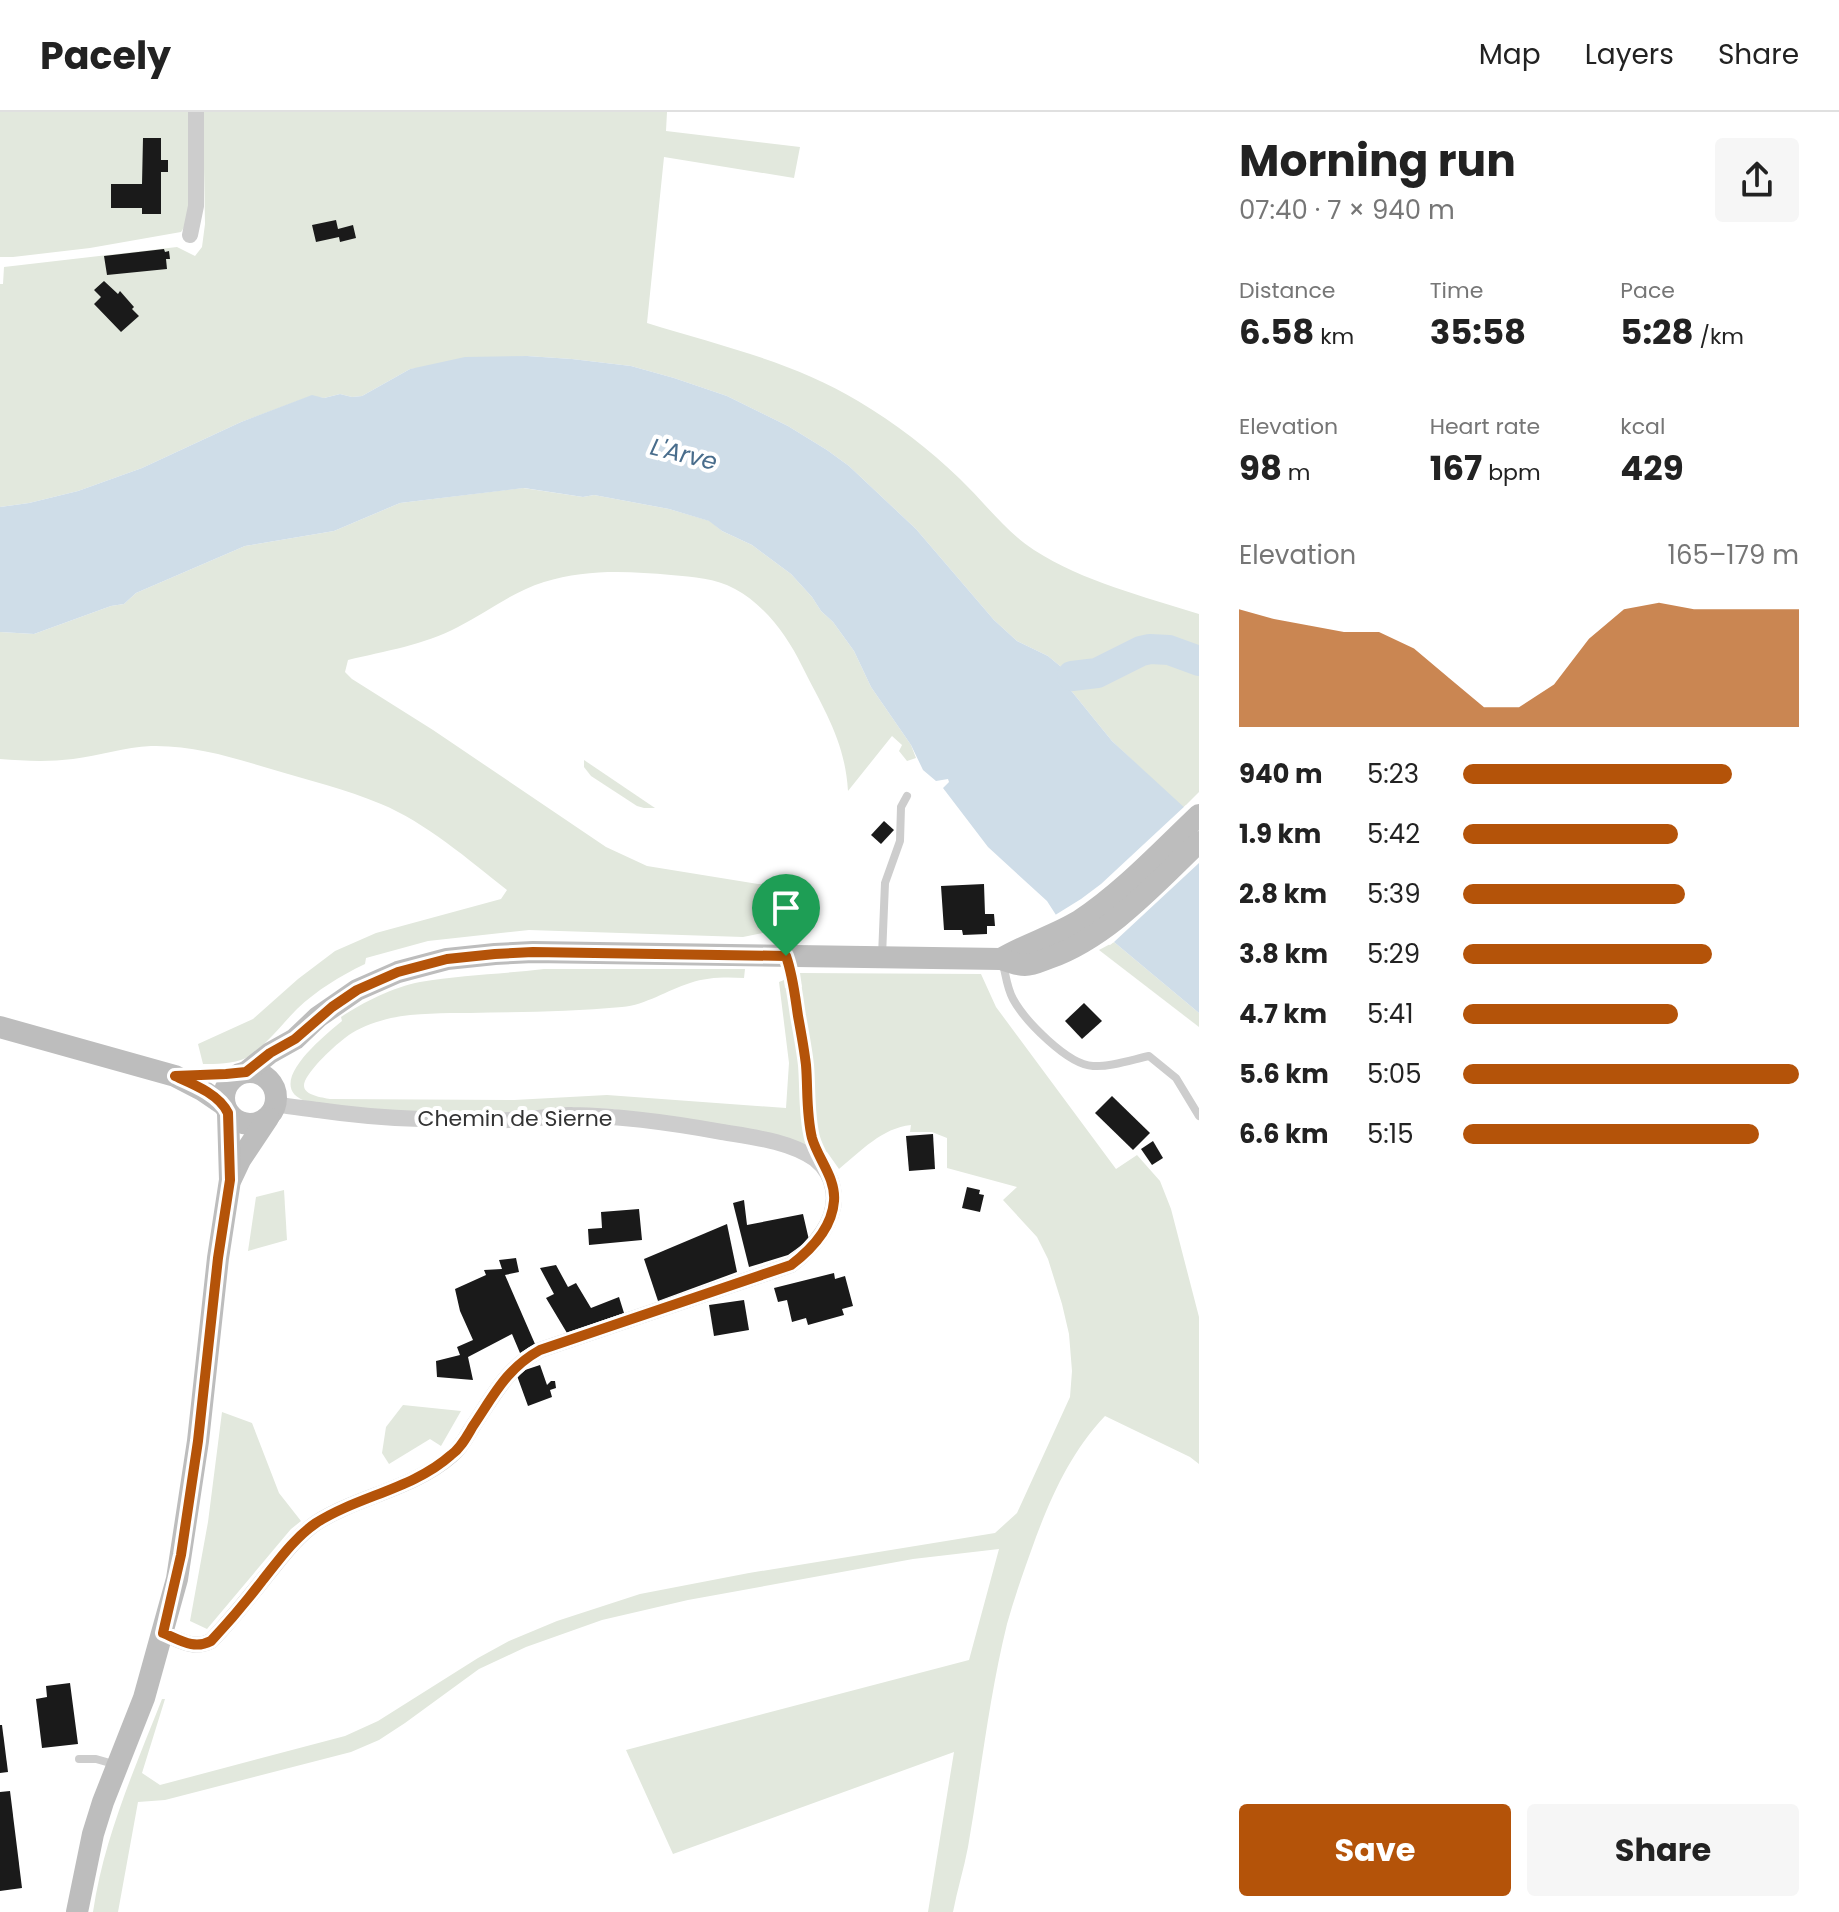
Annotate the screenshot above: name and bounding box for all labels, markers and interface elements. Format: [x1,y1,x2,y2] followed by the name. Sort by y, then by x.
[40,29,171,82] text: Pacely
[1479,35,1541,74] text: Map
[1585,35,1674,74] text: Layers
[1718,35,1799,74] text: Share
[1239,130,1516,191] text: Morning run
[1715,138,1799,222] button: share
[1239,192,1455,228] text: 07:40 · 7 × 940 m
[1239,275,1335,306] text: Distance
[1430,275,1483,306] text: Time
[1620,275,1675,306] text: Pace
[1239,308,1314,356] text: 6.58
[1430,308,1526,356] text: 35:58
[1620,308,1694,356] text: 5:28
[1314,321,1354,352] text: km
[1694,321,1744,352] text: /km
[1239,411,1338,442] text: Elevation
[1430,411,1540,442] text: Heart rate
[1620,411,1665,442] text: kcal
[647,430,721,478] water label: L'Arve
[1239,444,1282,492] text: 98
[1430,444,1482,492] text: 167
[1620,444,1684,492] text: 429
[1282,457,1311,488] text: m
[1482,457,1541,488] text: bpm
[1239,537,1356,573] text: Elevation
[1668,537,1799,573] text: 165–179 m
[1239,756,1323,792] text: 940 m
[1367,756,1419,792] text: 5:23
[1239,816,1321,852] text: 1.9 km
[1367,816,1420,852] text: 5:42
[752,874,820,956] pin
[1239,876,1327,912] text: 2.8 km
[1367,876,1421,912] text: 5:39
[764,886,808,930] icon: arrive
[1239,936,1328,972] text: 3.8 km
[1367,936,1420,972] text: 5:29
[1239,996,1327,1032] text: 4.7 km
[1367,996,1414,1032] text: 5:41
[1239,1056,1329,1092] text: 5.6 km
[1367,1056,1422,1092] text: 5:05
[417,1103,613,1134] street label: Chemin de Sierne
[1239,1116,1329,1152] text: 6.6 km
[1367,1116,1414,1152] text: 5:15
[1239,1804,1511,1896] button: Save
[1527,1804,1799,1896] button: Share

